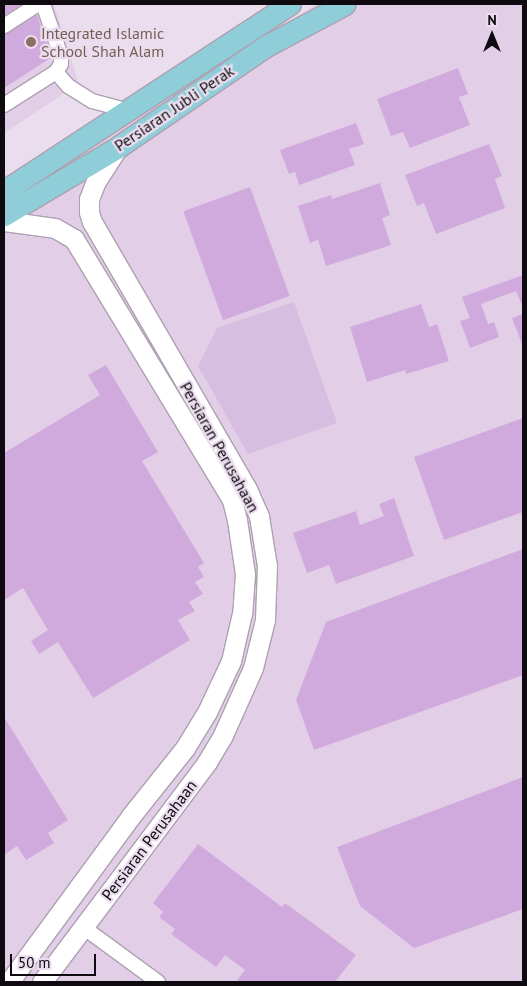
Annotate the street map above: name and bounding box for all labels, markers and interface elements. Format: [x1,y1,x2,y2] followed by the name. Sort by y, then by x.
[467,10,517,60] north arrow
[487,11,497,29] text: N
[41,23,165,61] place label: Integrated Islamic School Shah Alam
[25,36,37,48] marker: Integrated Islamic School Shah Alam
[111,61,237,155] street label: Persiaran Jubli Perak
[176,379,264,515] street label: Persiaran Perusahaan
[97,776,201,904] street label: Persiaran Perusahaan
[12,944,99,976] scale bar
[18,953,51,972] text: 50 m

